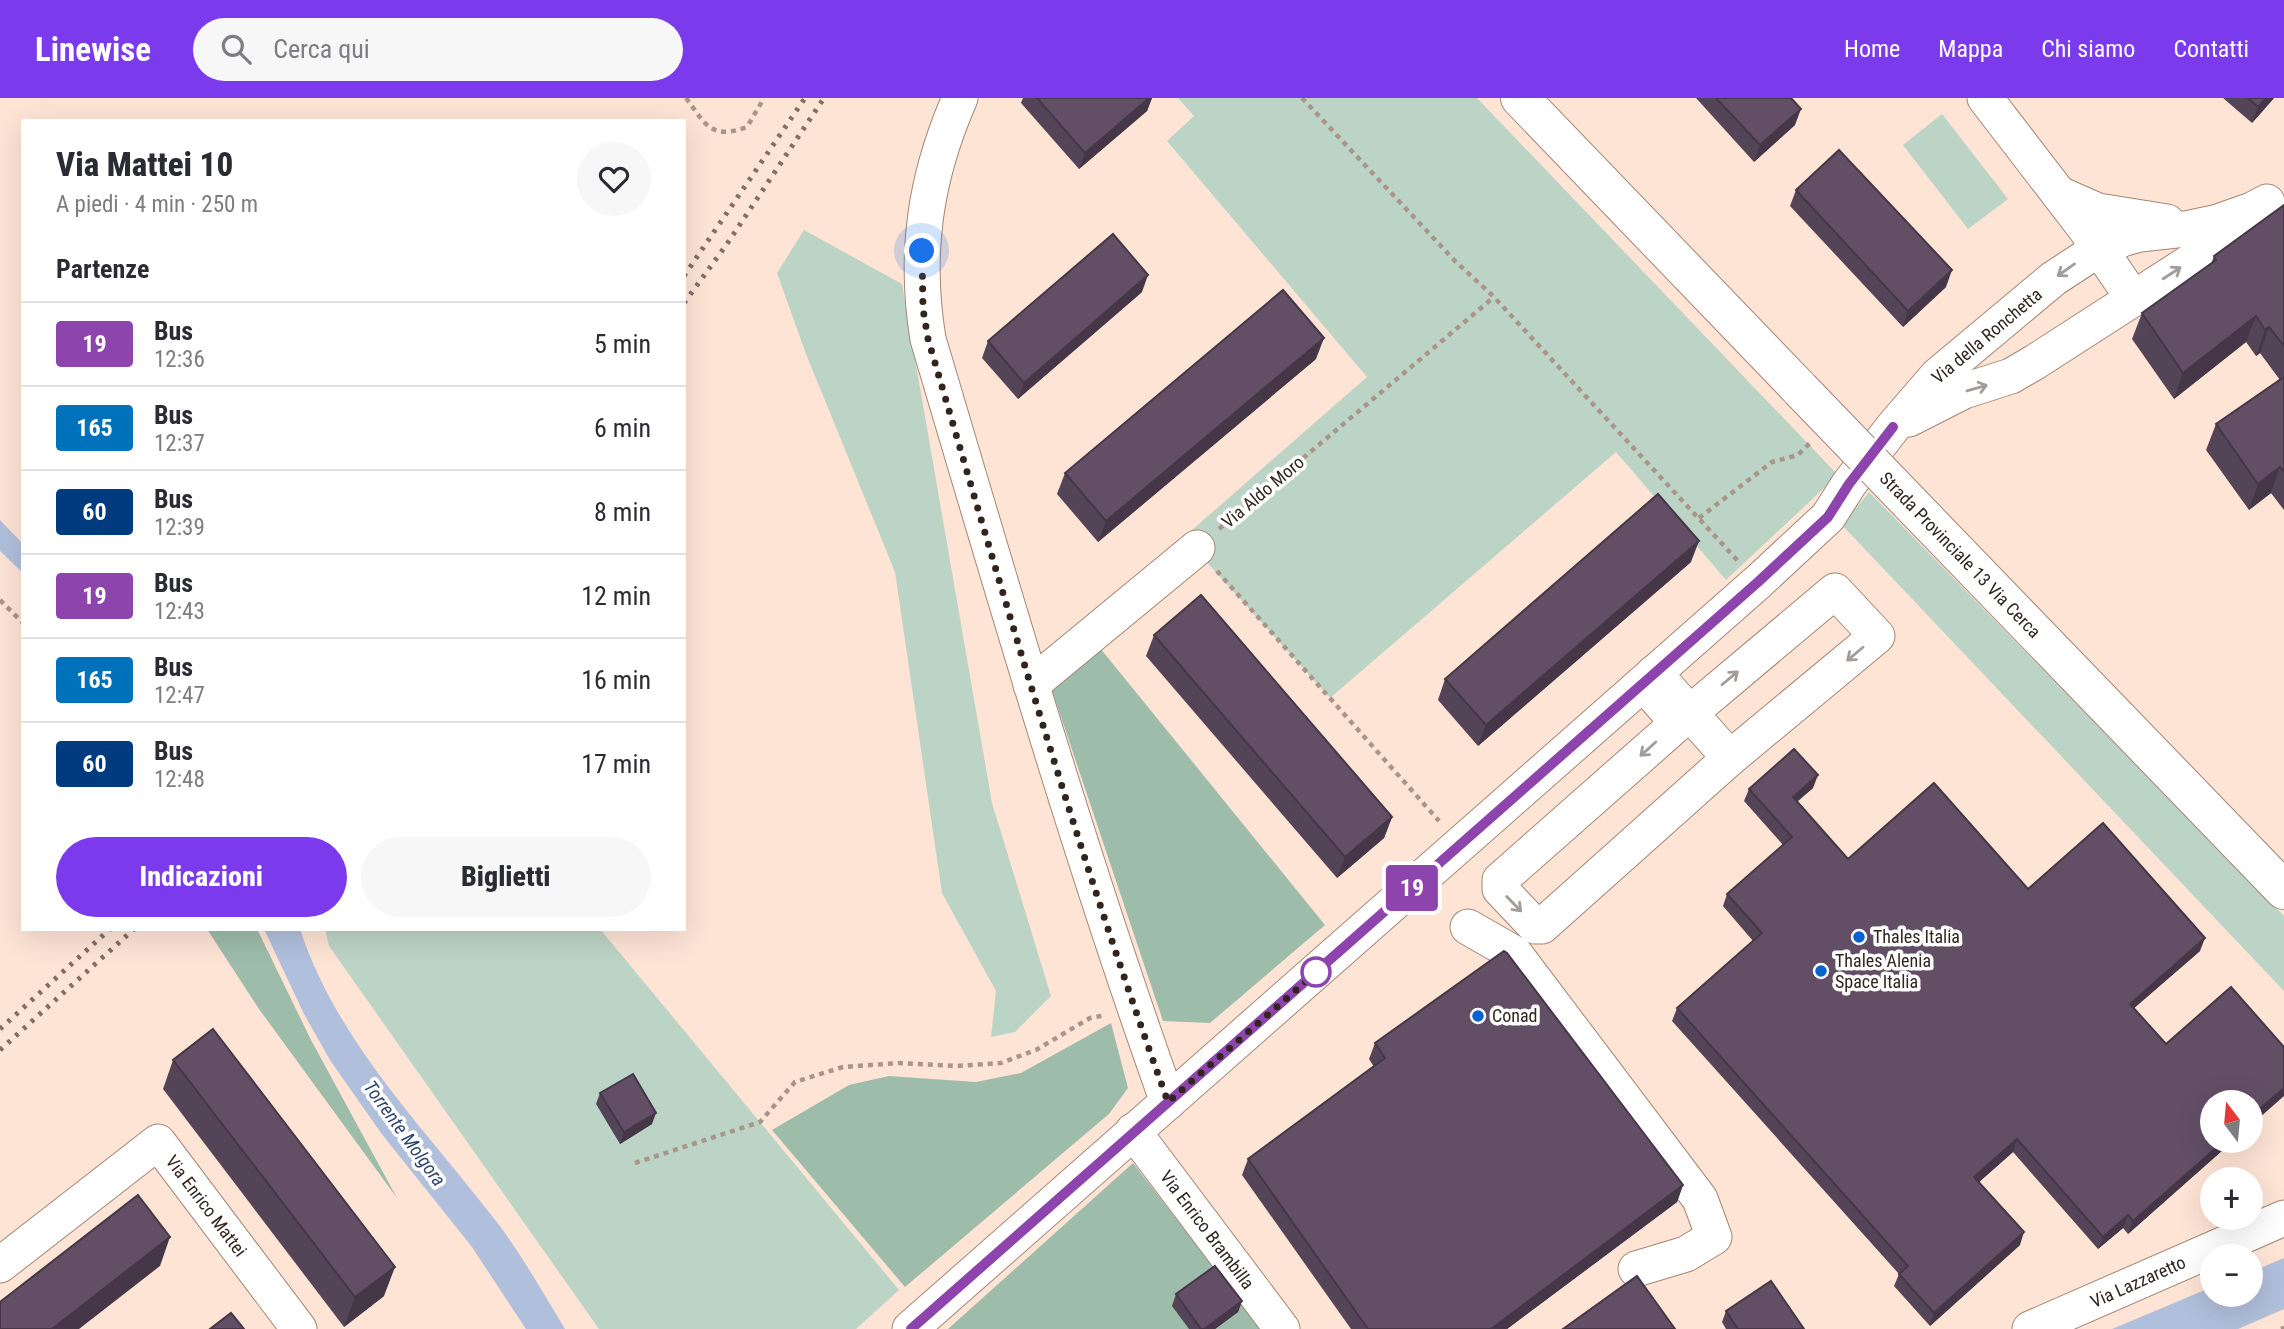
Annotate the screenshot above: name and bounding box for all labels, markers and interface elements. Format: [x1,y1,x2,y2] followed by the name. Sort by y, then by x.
[193,18,683,81] search box
[35,30,151,69] text: Linewise
[217,30,255,68] icon: search
[273,34,370,64] text: Cerca qui
[1844,35,1900,63] text: Home
[1938,35,2003,63] text: Mappa
[2041,35,2135,63] text: Chi siamo
[2173,35,2249,63] text: Contatti
[577,142,651,216] button: heart
[56,145,233,184] text: Via Mattei 10
[56,191,258,218] text: A piedi · 4 min · 250 m
[904,233,939,268] your location
[56,254,149,284] text: Partenze
[2057,263,2076,277] one-way arrow
[2162,266,2182,280] one-way arrow
[1927,283,2046,388] street label: Via della Ronchetta
[154,316,193,346] text: Bus
[594,329,651,359] text: 5 min
[82,330,107,358] text: 19
[154,346,205,373] text: 12:36
[1966,380,1988,393] one-way arrow
[154,400,193,430] text: Bus
[594,413,651,443] text: 6 min
[76,414,113,442] text: 165
[154,430,205,457] text: 12:37
[1217,451,1308,532] street label: Via Aldo Moro
[1876,467,2045,642] street label: Strada Provinciale 13 Via Cerca
[154,484,193,514] text: Bus
[594,497,651,527] text: 8 min
[82,498,107,526] text: 60
[154,514,205,541] text: 12:39
[154,568,193,598] text: Bus
[581,581,651,611] text: 12 min
[82,582,107,610] text: 19
[154,598,205,625] text: 12:43
[1846,647,1864,662] one-way arrow
[154,652,193,682] text: Bus
[581,665,651,695] text: 16 min
[76,666,113,694] text: 165
[1721,670,1739,686] one-way arrow
[154,682,205,709] text: 12:47
[154,736,193,766] text: Bus
[1639,741,1657,757] one-way arrow
[581,749,651,779] text: 17 min
[82,750,107,778] text: 60
[154,766,205,793] text: 12:48
[56,837,347,917] button: Indicazioni
[361,837,651,917] button: Biglietti
[1380,865,1444,911] line badge: 19
[1400,874,1424,902] text: 19
[1506,895,1523,912] one-way arrow
[1873,926,1960,947] place label: Thales Italia
[1851,929,1867,945] marker: Thales Italia
[1835,950,1931,992] place label: Thales Alenia Space Italia
[1301,957,1331,987] unlabelled marker
[1813,963,1829,979] marker: Thales Alenia Space Italia
[1492,1005,1538,1026] place label: Conad
[1470,1008,1486,1024] marker: Conad
[359,1076,451,1191] water label: Torrente Molgora
[2200,1090,2263,1153] north arrow
[2200,1090,2263,1307] map controls
[162,1151,251,1260] street label: Via Enrico Mattei
[1156,1166,1259,1293] street label: Via Enrico Brambilla
[2200,1167,2263,1230] button: +
[2200,1244,2263,1307] button: −
[2087,1251,2189,1312] street label: Via Lazzaretto

